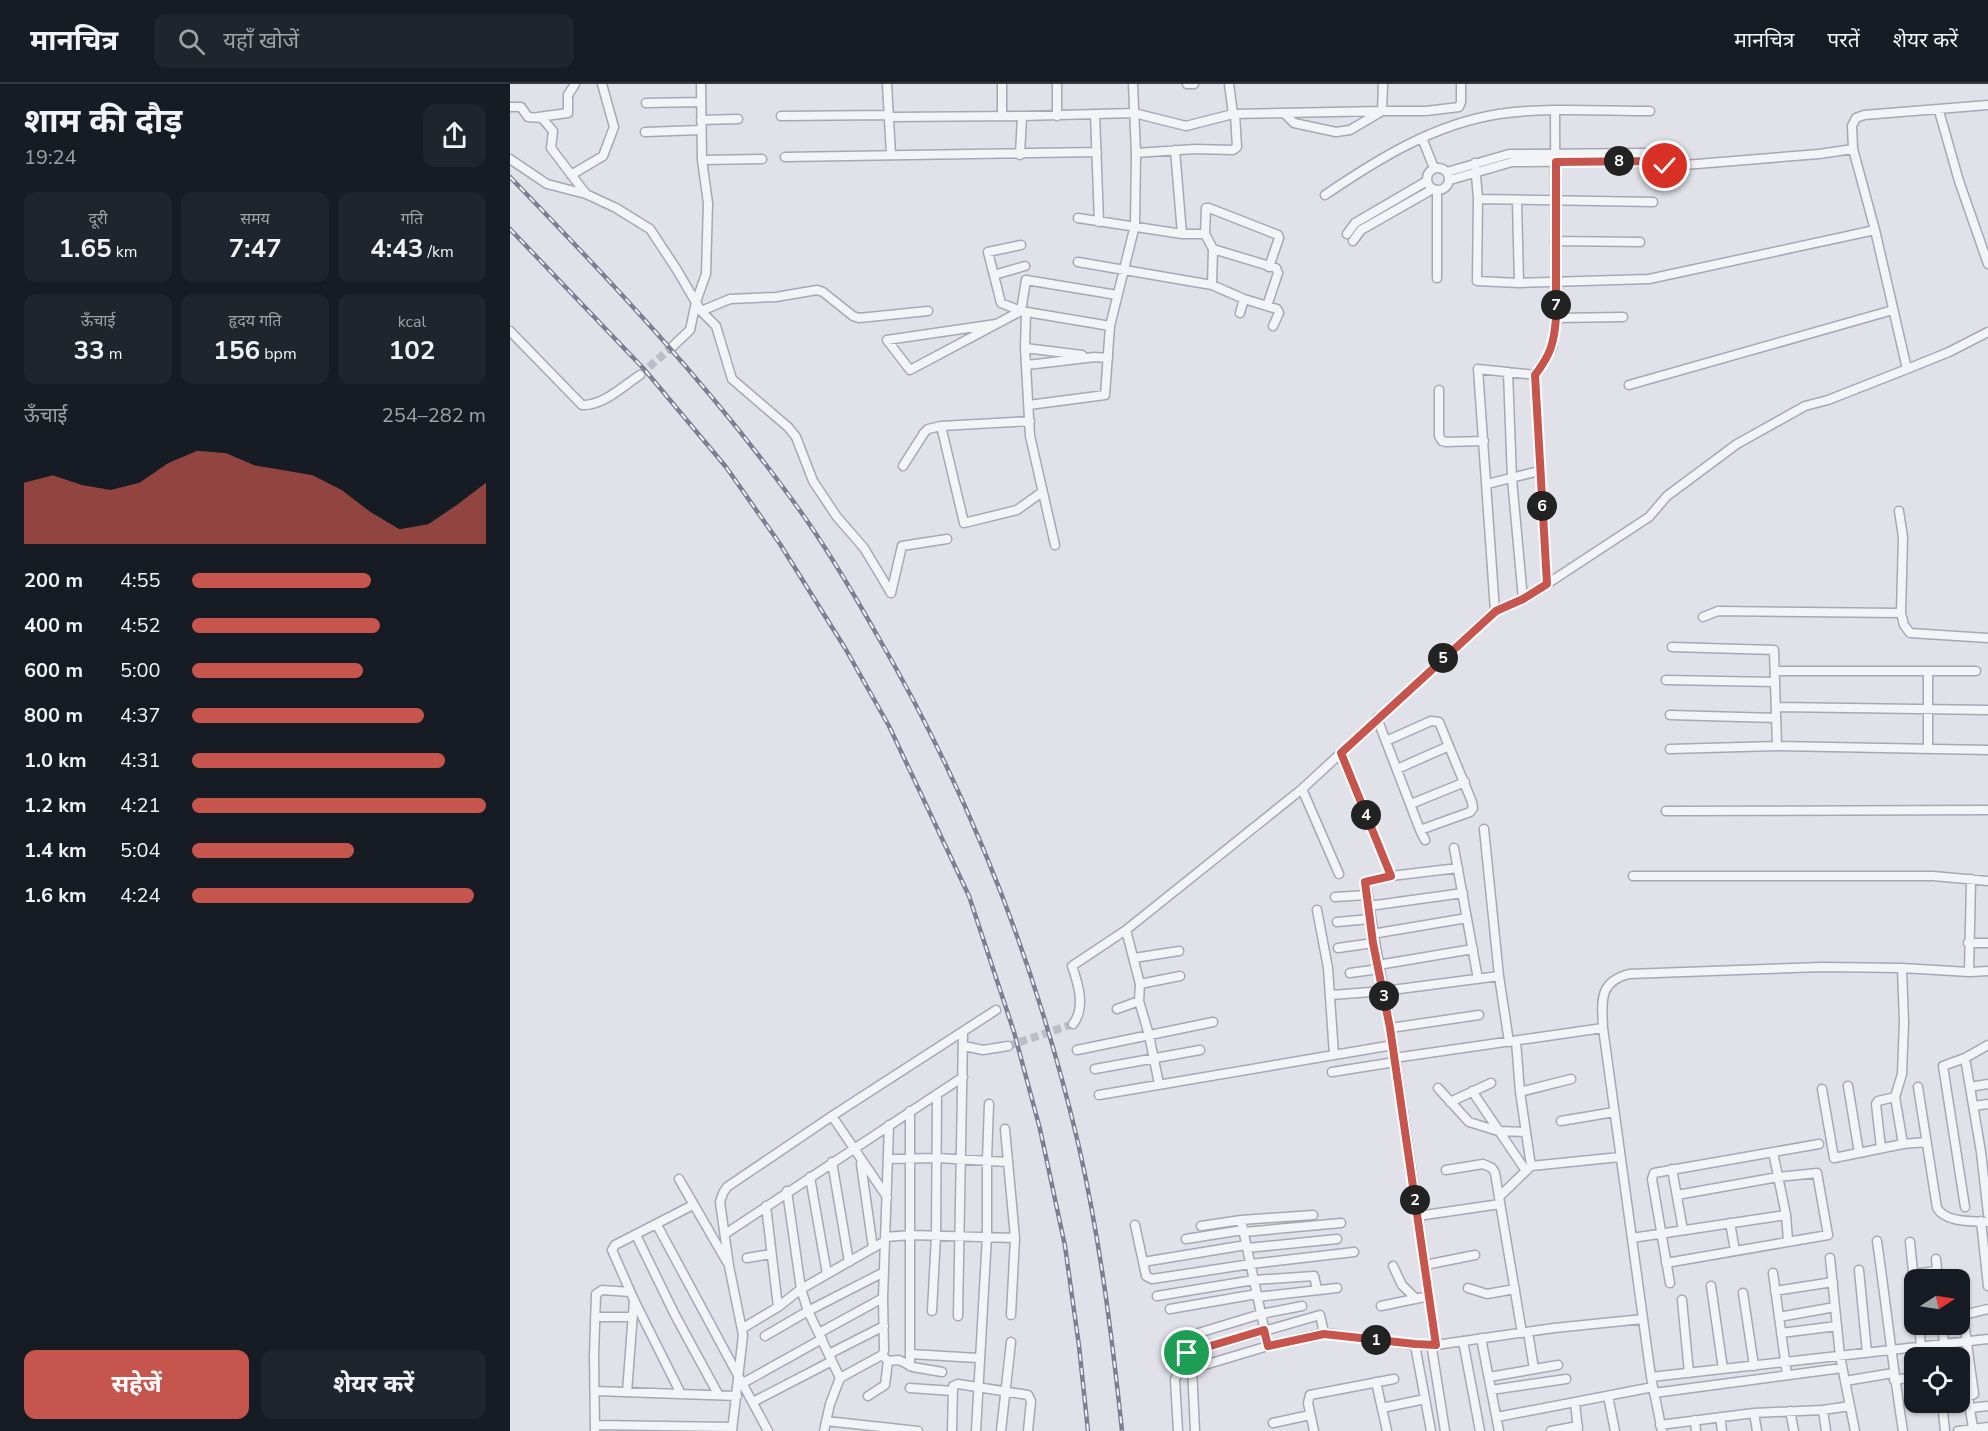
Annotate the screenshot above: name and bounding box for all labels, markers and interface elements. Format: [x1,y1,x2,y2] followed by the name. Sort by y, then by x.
[154,14,574,68] search box
[30,22,118,60] text: मानचित्र
[175,25,208,58] icon: search
[223,26,299,56] text: यहाँ खोजें
[1734,26,1794,54] text: मानचित्र
[1827,26,1860,54] text: परतें
[1893,26,1958,54] text: शेयर करें
[24,99,182,144] text: शाम की दौड़
[423,104,486,167] button: share
[1639,140,1690,191] pin
[24,144,77,171] text: 19:24
[1604,146,1634,176] pin: 8
[1648,149,1681,182] icon: check
[1614,150,1624,172] text: 8
[88,208,108,230] text: दूरी
[240,208,270,230] text: समय
[401,208,423,230] text: गति
[58,231,112,266] text: 1.65
[228,231,282,266] text: 7:47
[370,231,423,266] text: 4:43
[112,241,138,263] text: km
[423,241,454,263] text: /km
[1541,290,1571,320] pin: 7
[1551,294,1561,316] text: 7
[81,310,115,332] text: ऊँचाई
[229,310,281,332] text: हृदय गति
[398,311,426,333] text: kcal
[73,333,105,368] text: 33
[213,333,260,368] text: 156
[389,333,435,368] text: 102
[105,343,123,365] text: m
[260,343,297,365] text: bpm
[24,402,67,429] text: ऊँचाई
[382,402,486,429] text: 254–282 m
[1527,491,1557,521] pin: 6
[1537,495,1547,517] text: 6
[24,567,83,594] text: 200 m
[120,567,161,594] text: 4:55
[24,612,83,639] text: 400 m
[120,612,161,639] text: 4:52
[1428,643,1458,673] pin: 5
[1438,647,1448,669] text: 5
[24,657,83,684] text: 600 m
[120,657,161,684] text: 5:00
[24,702,83,729] text: 800 m
[120,702,161,729] text: 4:37
[24,747,87,774] text: 1.0 km
[120,747,161,774] text: 4:31
[24,792,87,819] text: 1.2 km
[120,792,161,819] text: 4:21
[1351,800,1381,830] pin: 4
[1361,804,1371,826] text: 4
[24,837,87,864] text: 1.4 km
[120,837,161,864] text: 5:04
[24,882,87,909] text: 1.6 km
[120,882,161,909] text: 4:24
[1369,981,1399,1011] pin: 3
[1379,985,1389,1007] text: 3
[1400,1185,1430,1215] pin: 2
[1410,1189,1420,1211] text: 2
[1904,1269,1970,1335] north arrow
[1904,1269,1970,1413] map controls
[1361,1325,1391,1355] pin: 1
[1161,1327,1212,1378] pin
[1371,1329,1381,1351] text: 1
[1170,1336,1203,1369] icon: arrive
[1904,1347,1970,1413] button: locate
[24,1350,249,1419] button: सहेजें
[261,1350,486,1419] button: शेयर करें

